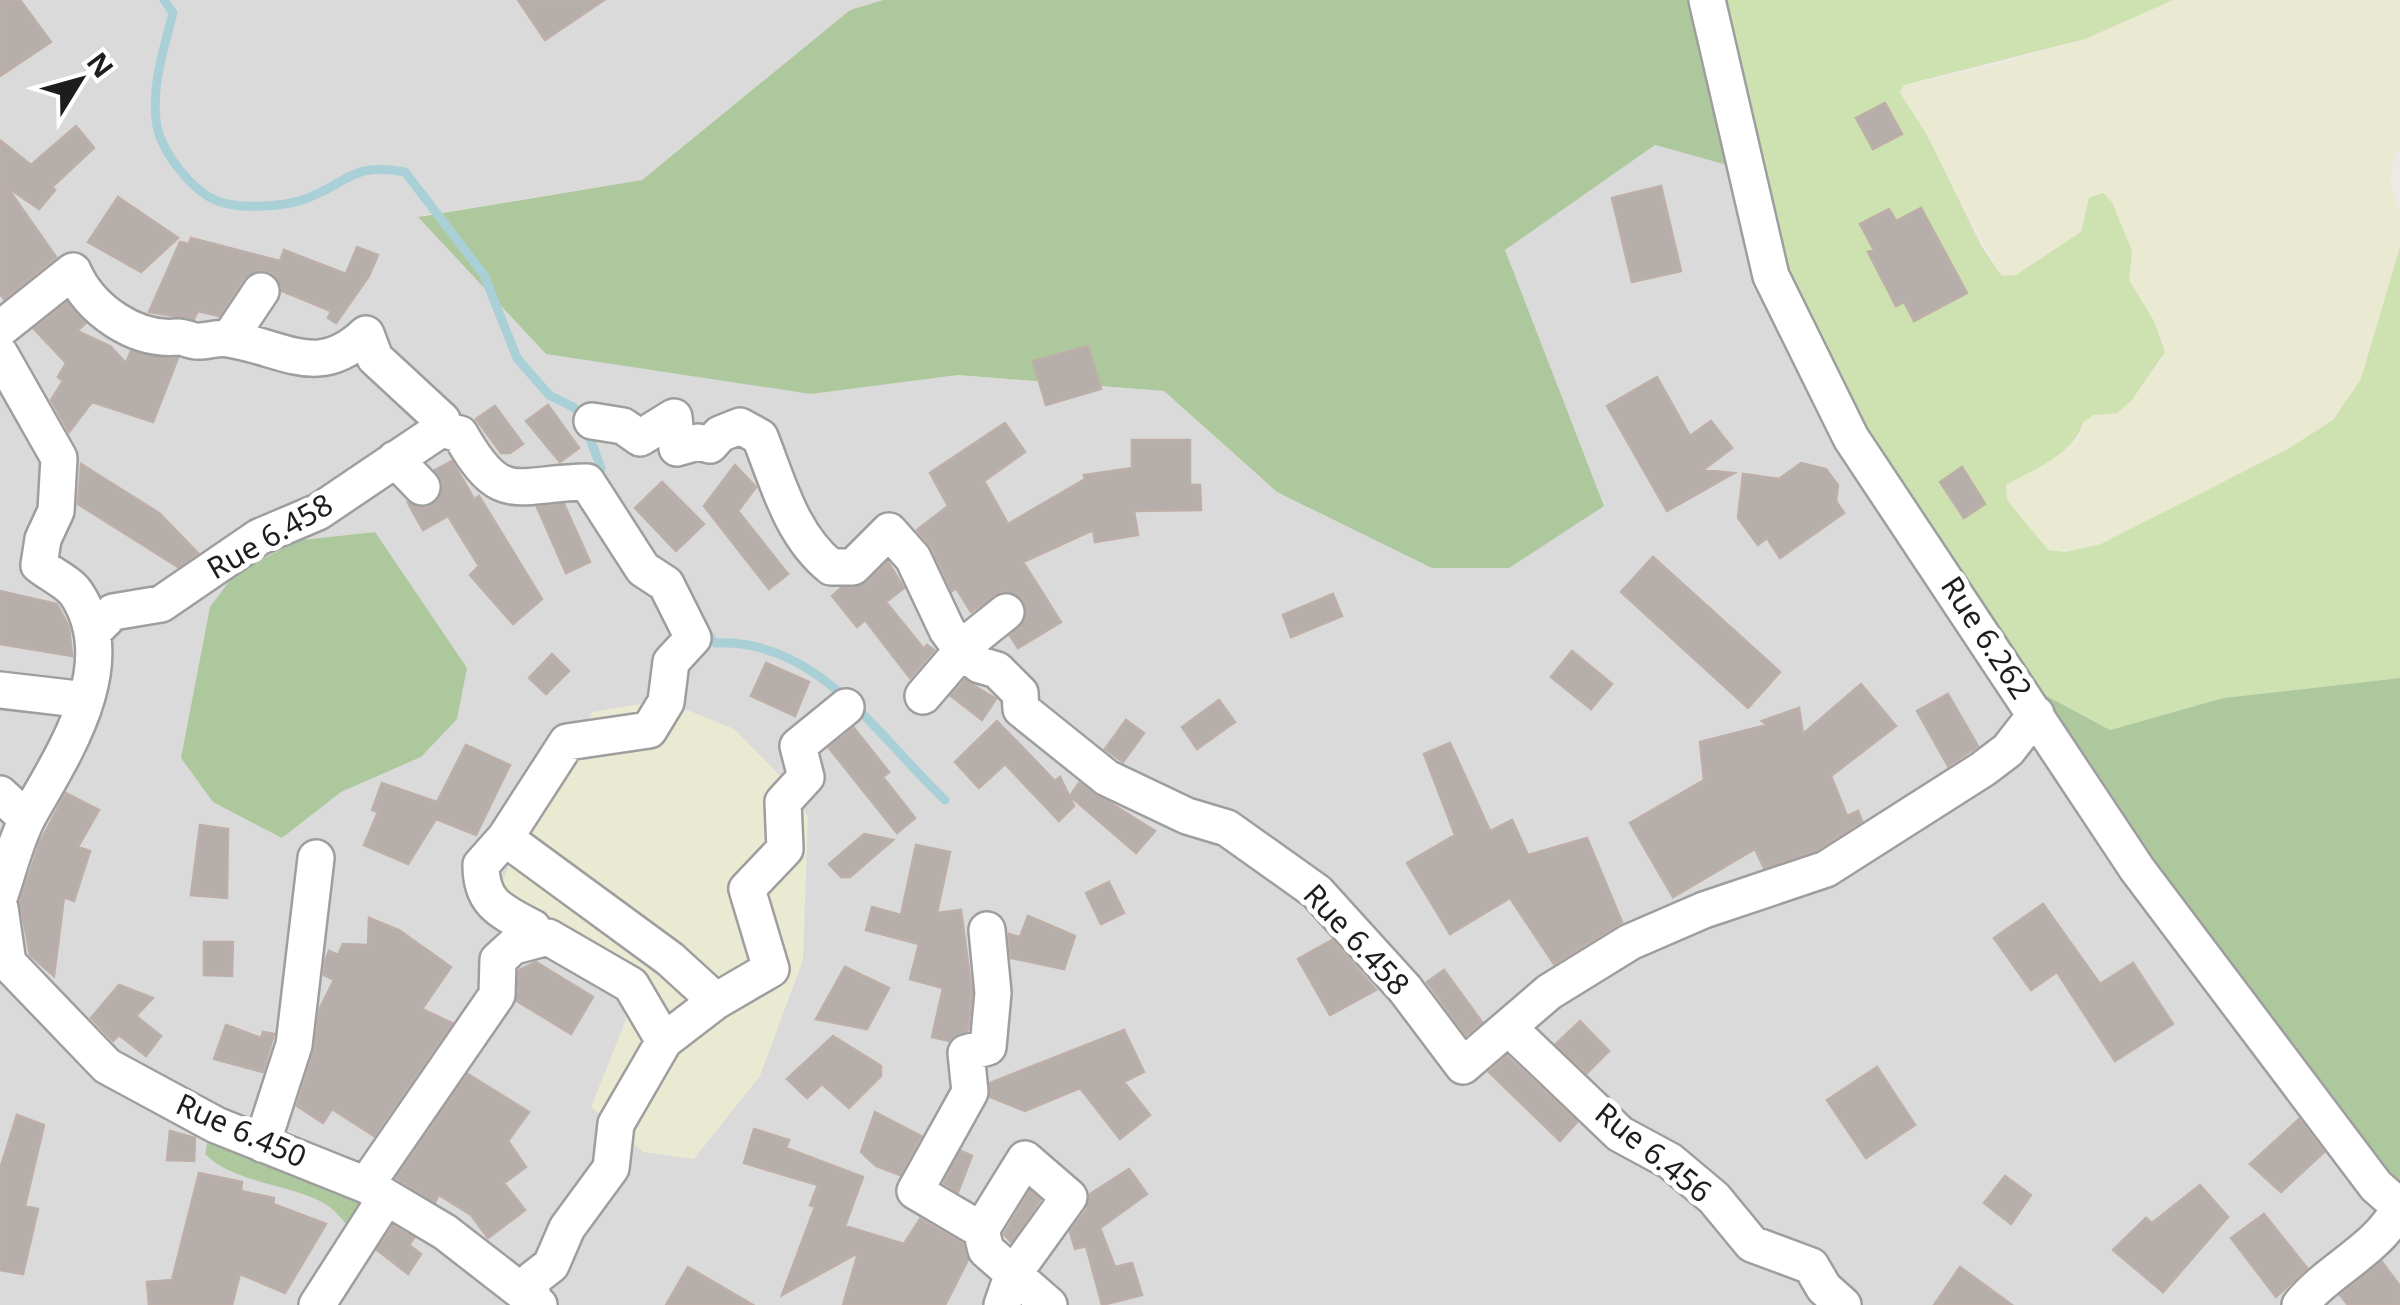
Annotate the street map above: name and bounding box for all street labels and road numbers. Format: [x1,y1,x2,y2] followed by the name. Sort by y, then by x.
[199,483,340,588] street label: Rue 6.458
[1932,568,2042,706] street label: Rue 6.262
[1295,874,1419,1004] street label: Rue 6.458
[170,1083,313,1177] street label: Rue 6.450
[1587,1092,1721,1211] street label: Rue 6.456

